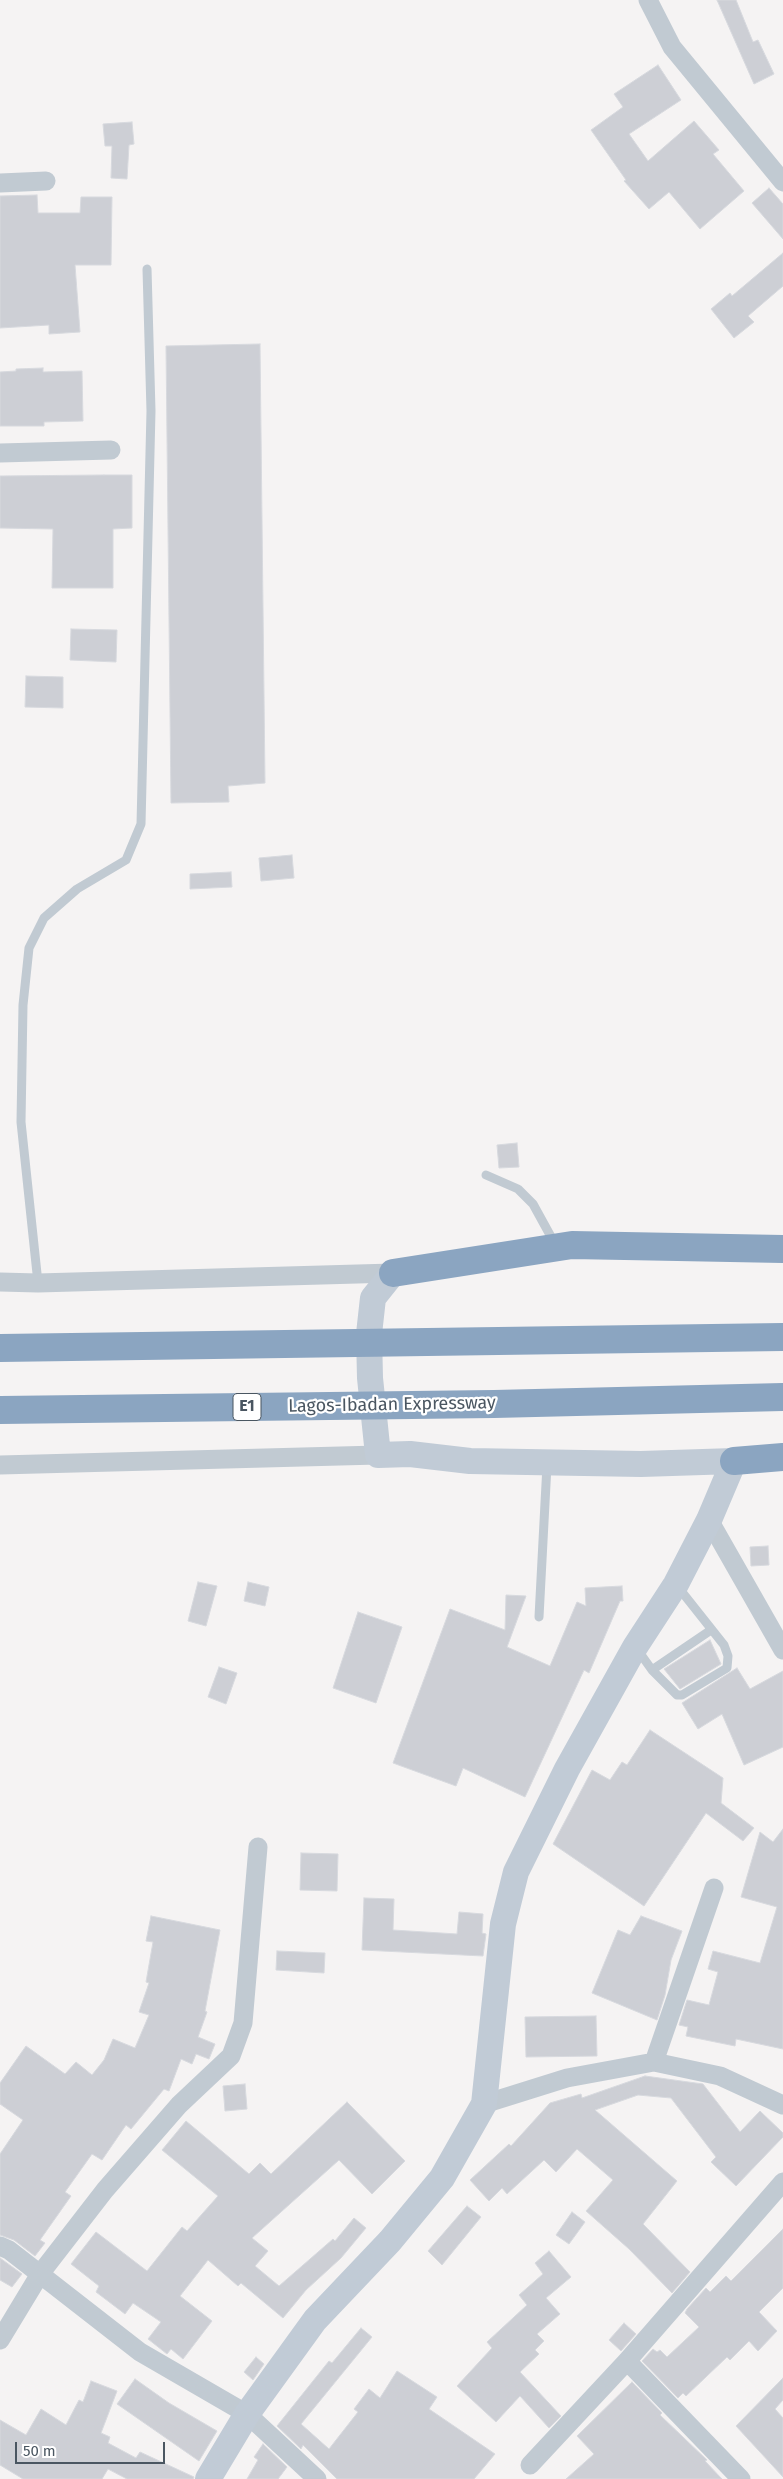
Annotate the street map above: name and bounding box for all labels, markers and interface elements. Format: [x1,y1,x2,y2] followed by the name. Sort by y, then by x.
[288,1392,496,1418] street label: Lagos-Ibadan Expressway
[233,1394,261,1420] road number: E1
[18,2432,168,2464] scale bar
[23,2442,56,2460] text: 50 m

